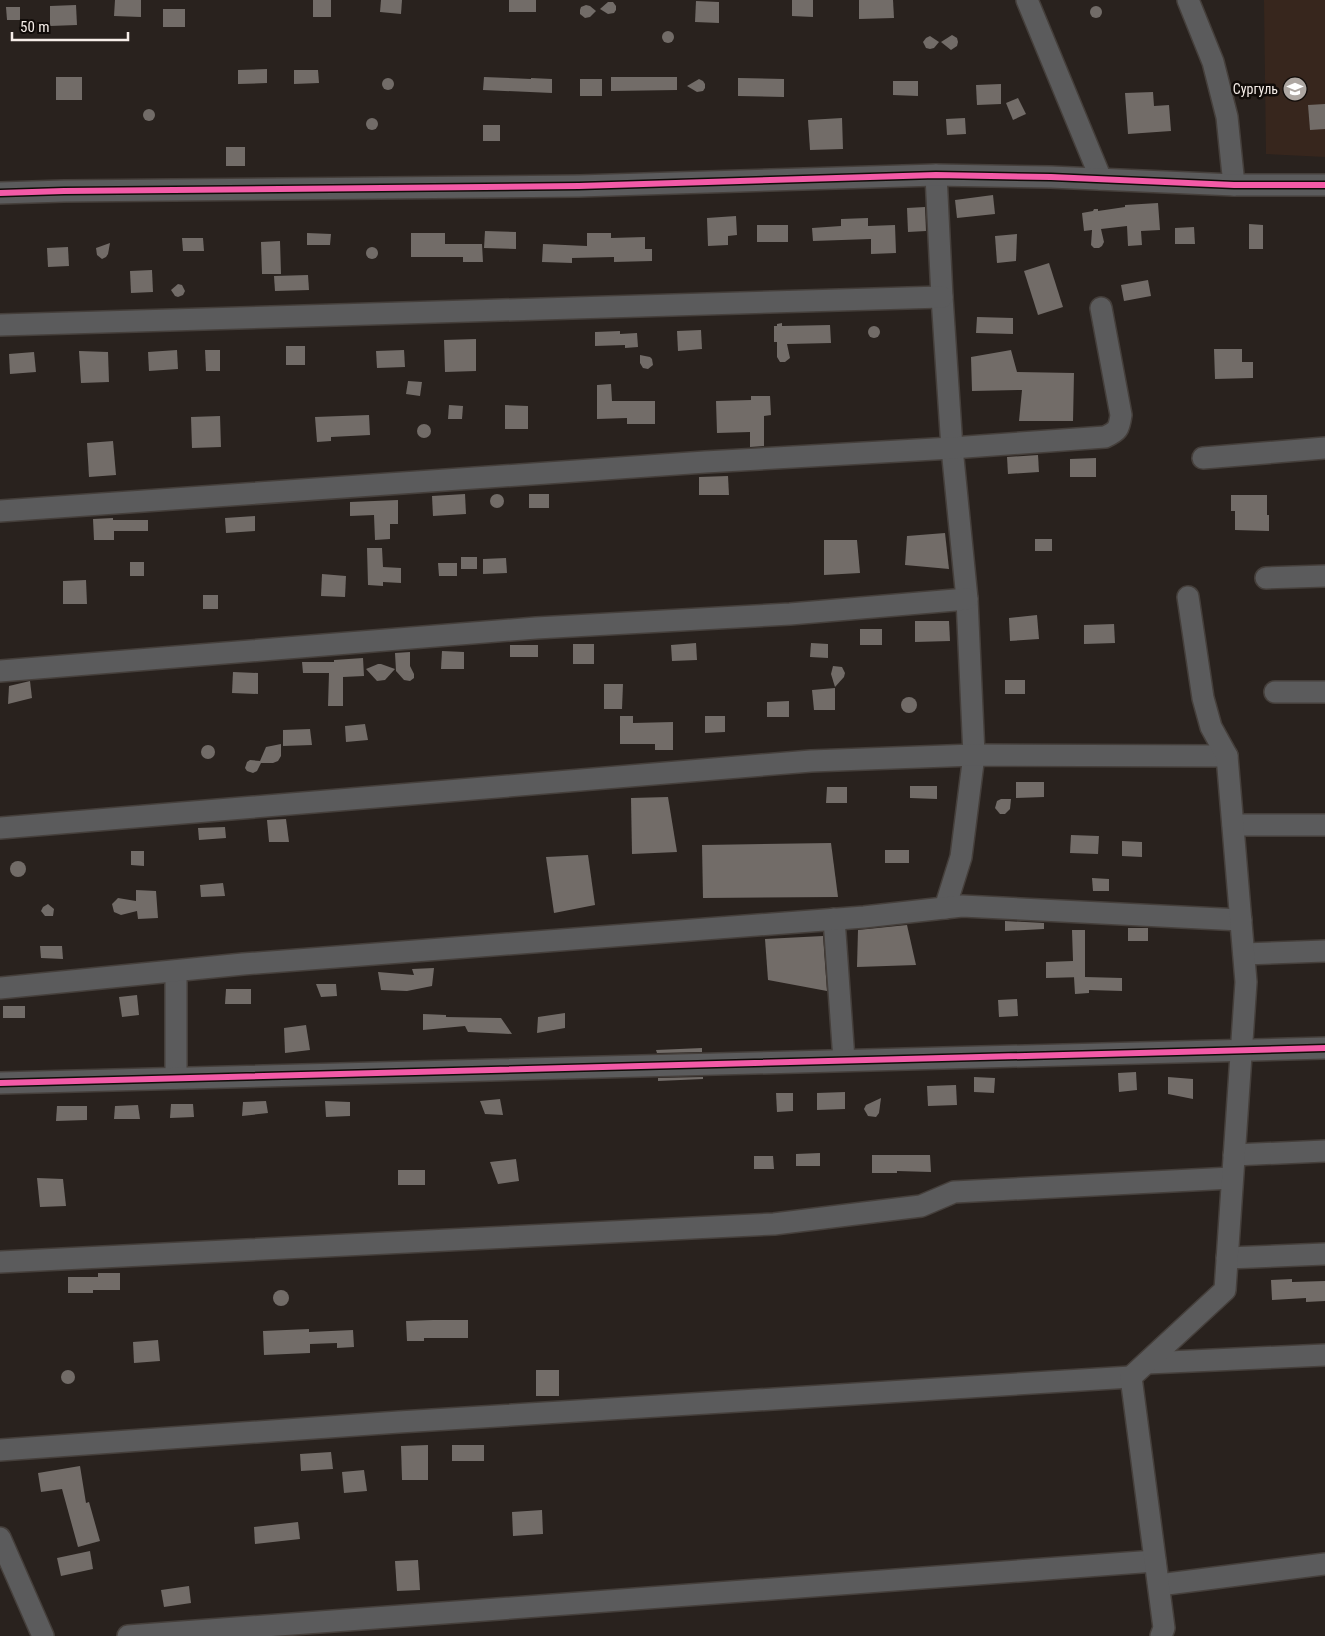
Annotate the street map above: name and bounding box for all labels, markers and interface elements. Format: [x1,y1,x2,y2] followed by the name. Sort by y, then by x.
[12,10,129,42] scale bar
[20,18,50,36] text: 50 m
[1282,76,1308,102] school or university icon: Сургуль
[1233,81,1278,97] place label: Сургуль

